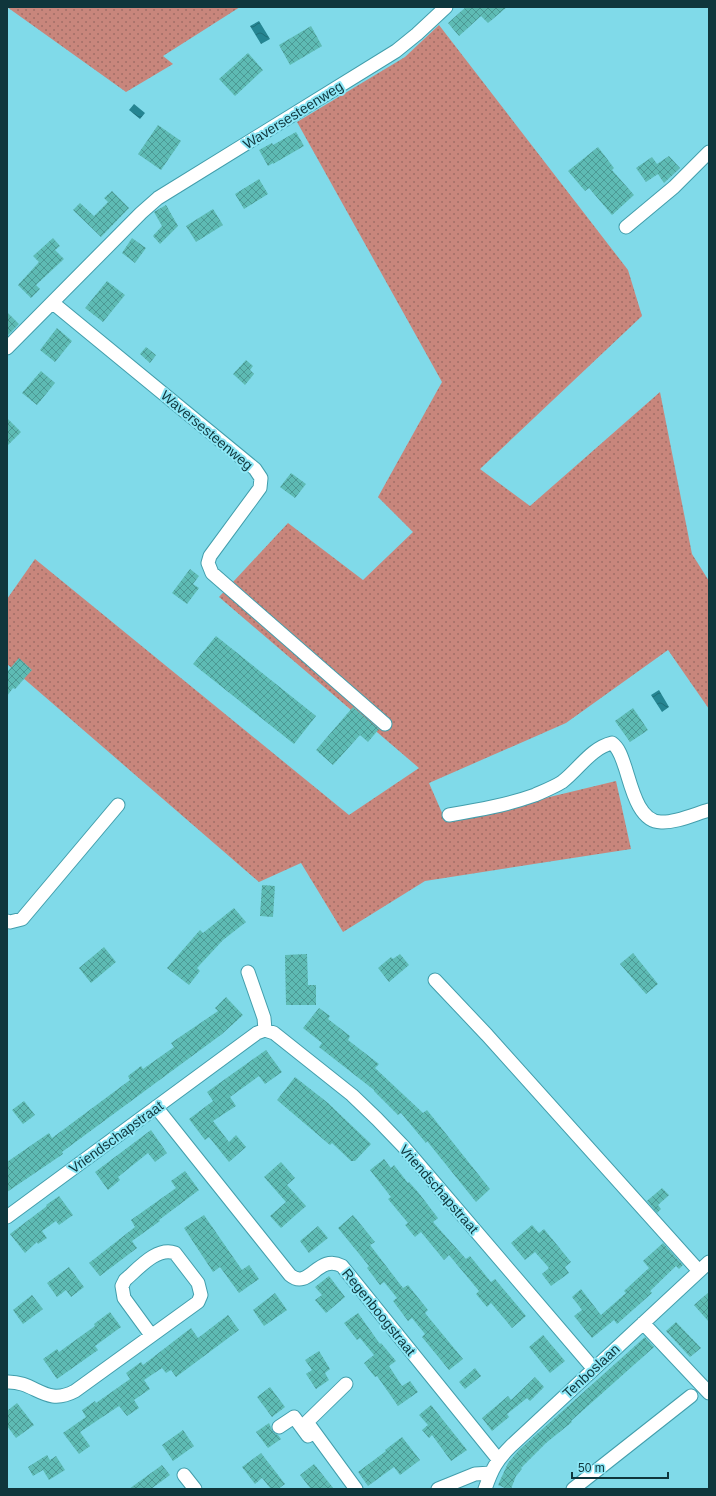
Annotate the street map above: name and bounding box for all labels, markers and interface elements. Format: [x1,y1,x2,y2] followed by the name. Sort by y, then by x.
[240,78,346,152] street label: Waversesteenweg
[158,387,256,473] street label: Waversesteenweg
[66,1097,166,1176] street label: Vriendschapstraat
[396,1141,482,1237] street label: Vriendschapstraat
[339,1265,419,1359] street label: Regenboogstraat
[559,1341,623,1401] street label: Tenboslaan
[572,1454,668,1480] scale bar
[578,1461,605,1475] text: 50 m

